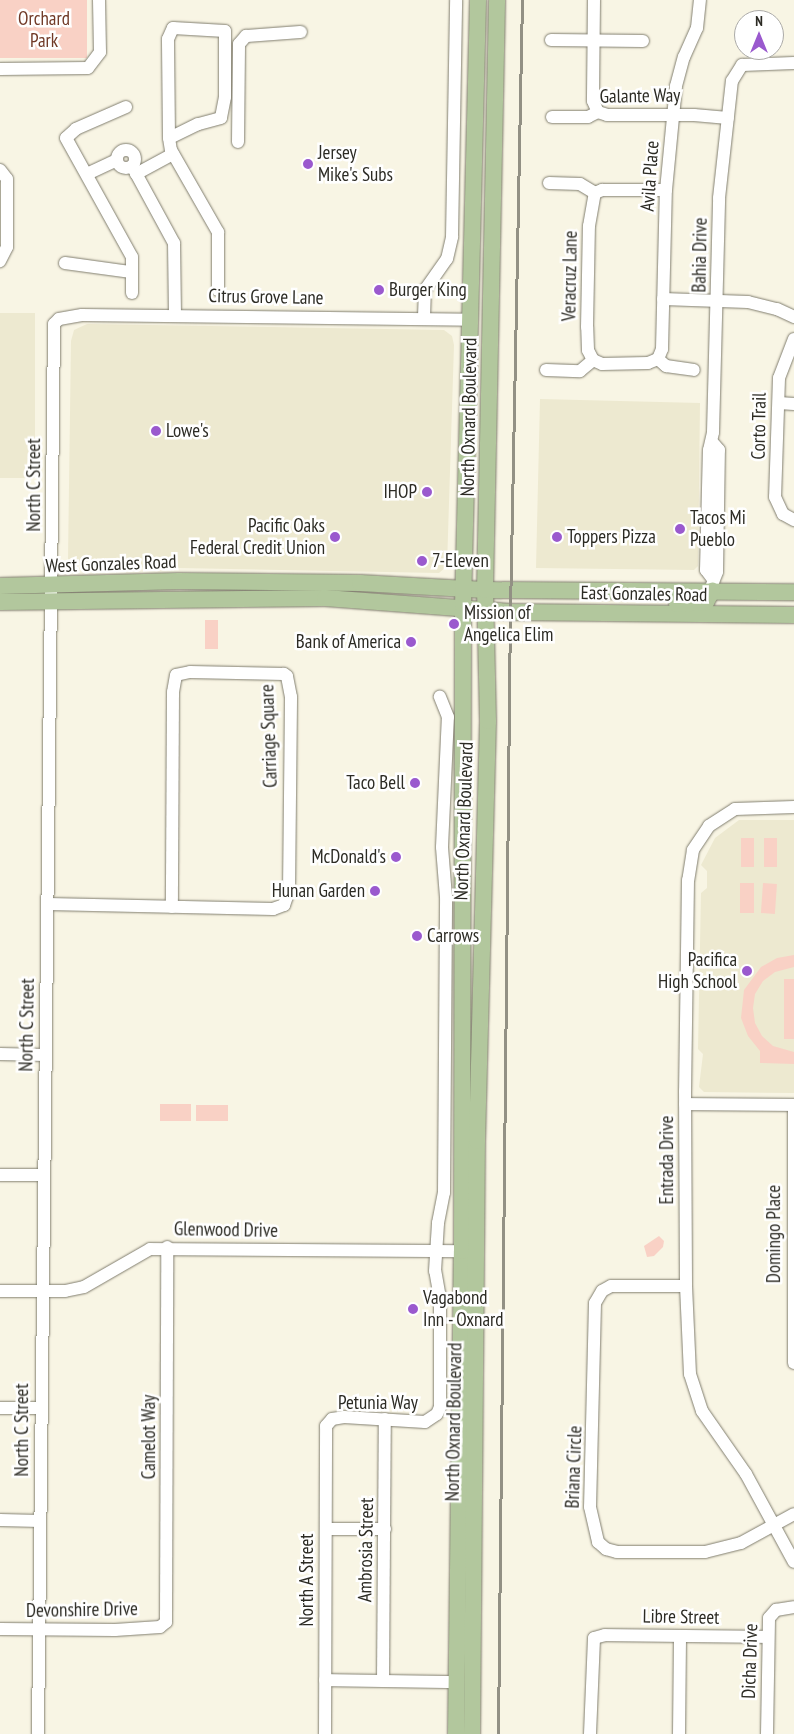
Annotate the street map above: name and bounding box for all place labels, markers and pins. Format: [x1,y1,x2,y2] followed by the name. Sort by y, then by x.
[318,142,393,186] place label: Jersey Mike's Subs
[302,158,314,170] marker: Jersey Mike's Subs
[389,279,467,301] place label: Burger King
[373,284,385,296] marker: Burger King
[166,420,209,442] place label: Lowe's
[150,425,162,437] marker: Lowe's
[383,481,417,503] place label: IHOP
[421,486,433,498] marker: IHOP
[690,507,746,551] place label: Tacos Mi Pueblo
[190,515,325,559] place label: Pacific Oaks Federal Credit Union
[674,523,686,535] marker: Tacos Mi Pueblo
[567,526,656,548] place label: Toppers Pizza
[329,531,341,543] marker: Pacific Oaks Federal Credit Union
[551,531,563,543] marker: Toppers Pizza
[432,550,489,572] place label: 7-Eleven
[416,555,428,567] marker: 7-Eleven
[464,602,553,646] place label: Mission of Angelica Elim
[448,618,460,630] marker: Mission of Angelica Elim
[295,631,401,653] place label: Bank of America
[405,636,417,648] marker: Bank of America
[346,772,405,794] place label: Taco Bell
[409,777,421,789] marker: Taco Bell
[311,846,386,868] place label: McDonald's
[390,851,402,863] marker: McDonald's
[272,880,365,902] place label: Hunan Garden
[369,885,381,897] marker: Hunan Garden
[427,925,479,947] place label: Carrows
[411,930,423,942] marker: Carrows
[658,949,737,993] place label: Pacifica High School
[741,965,753,977] marker: Pacifica High School
[423,1287,505,1331] place label: Vagabond Inn - Oxnard
[407,1303,419,1315] marker: Vagabond Inn - Oxnard

